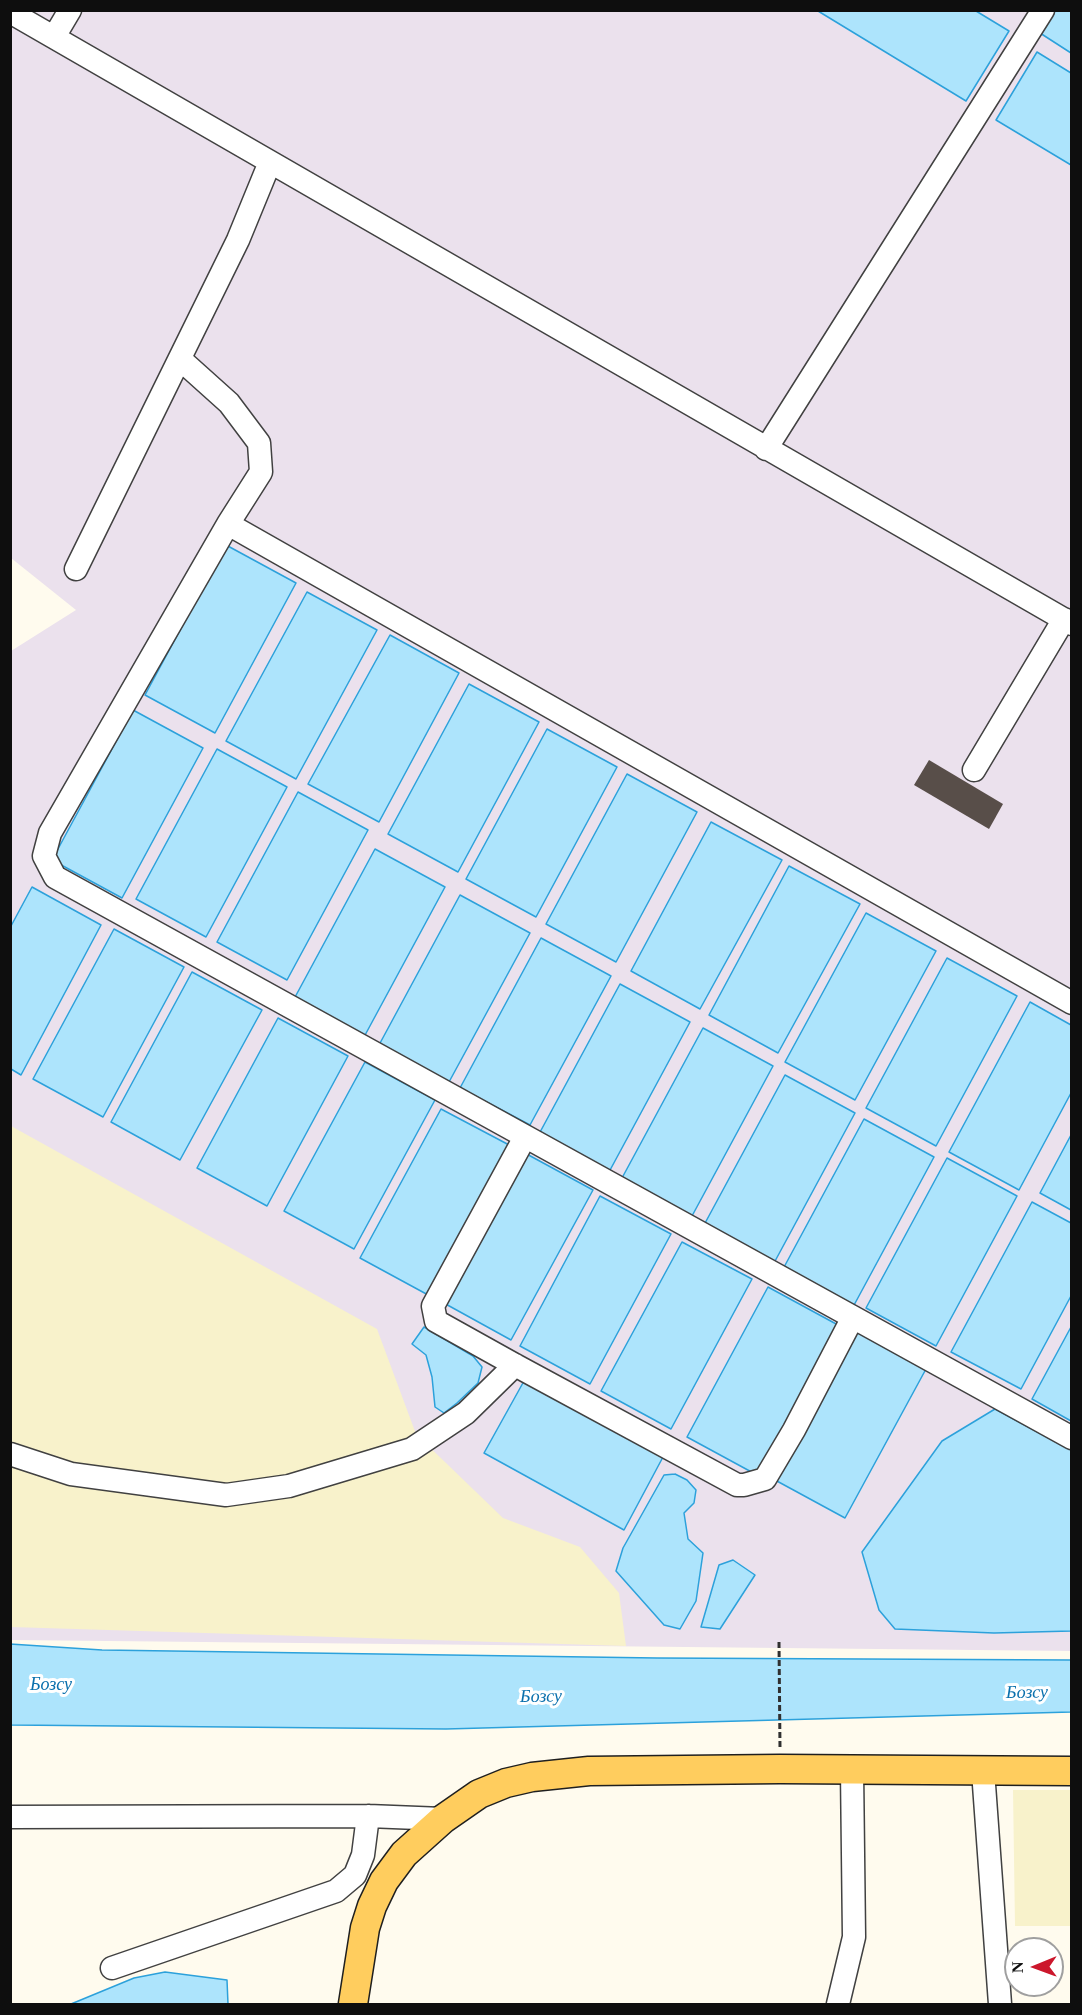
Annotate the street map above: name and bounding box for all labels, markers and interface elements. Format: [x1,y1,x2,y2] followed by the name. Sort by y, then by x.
[30,1674,72,1696] water label: Бозсу
[1006,1682,1048,1704] water label: Бозсу
[520,1686,562,1708] water label: Бозсу
[1004,1937,1064,1997] north arrow
[1009,1961,1026,1973] text: N

